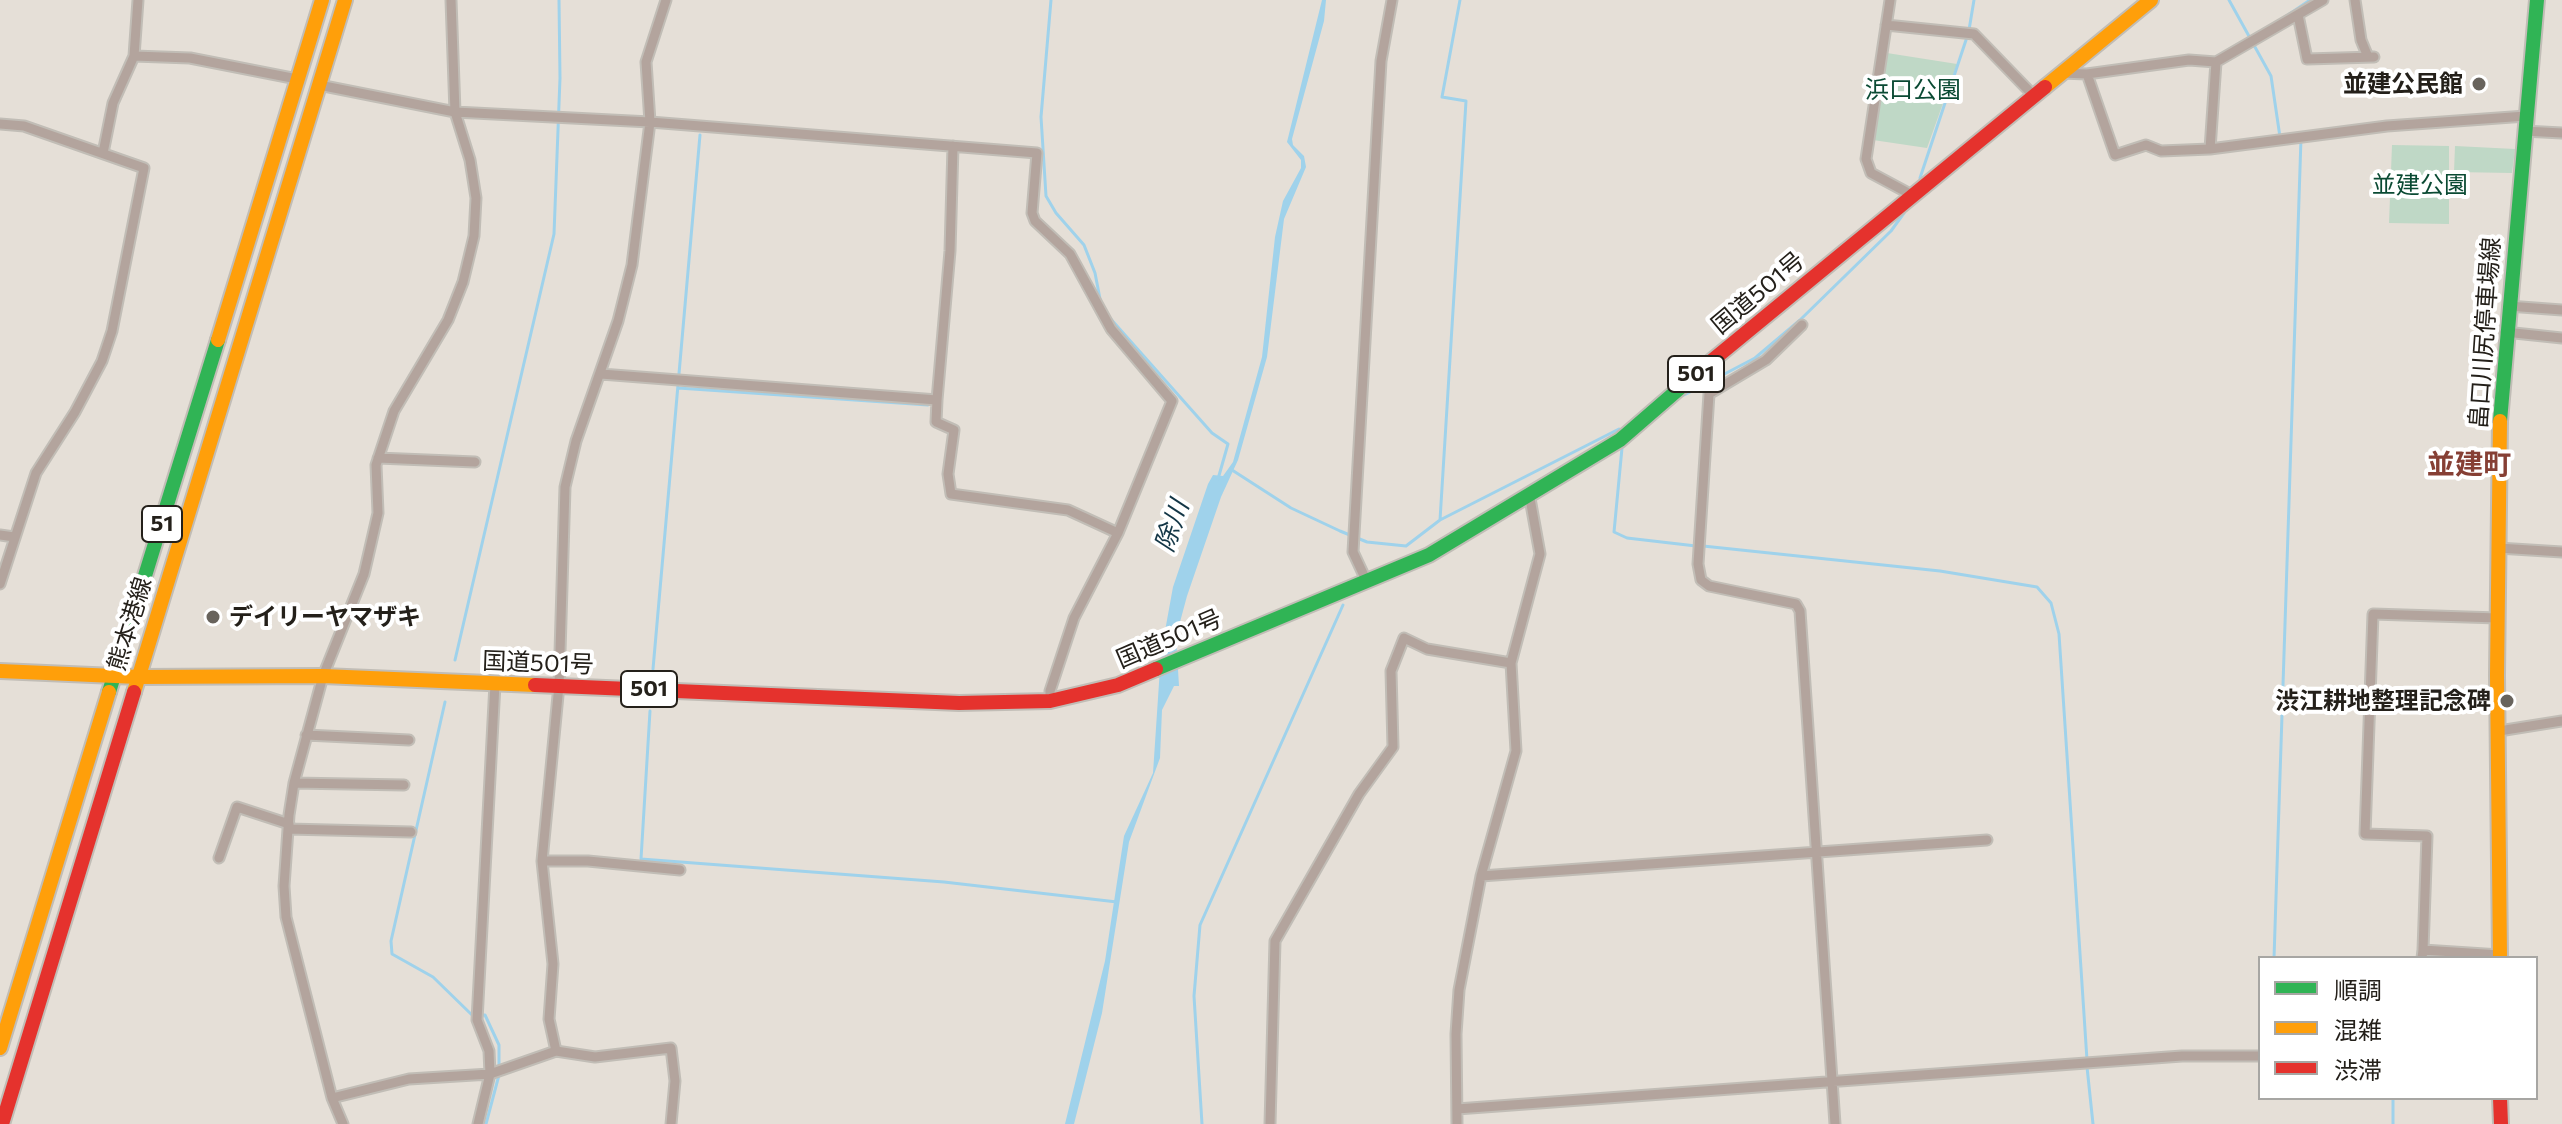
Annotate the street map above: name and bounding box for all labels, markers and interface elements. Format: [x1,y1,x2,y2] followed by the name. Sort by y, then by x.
[2343,70,2463,98] place label: 並建公民館
[2470,75,2488,93] marker: 並建公民館
[1865,76,1961,104] park label: 浜口公園
[2372,171,2468,199] park label: 並建公園
[2464,236,2506,430] street label: 畠口川尻停車場線
[1706,246,1810,340] street label: 国道501号
[1668,356,1724,392] road number: 501
[2427,448,2511,482] district label: 並建町
[1149,496,1195,556] water label: 除川
[142,506,182,542] road number: 51
[102,574,158,674] street label: 熊本港線
[229,603,421,631] place label: デイリーヤマザキ
[1112,604,1226,674] street label: 国道501号
[204,608,222,626] marker: デイリーヤマザキ
[482,647,594,679] street label: 国道501号
[621,671,677,707] road number: 501
[2275,687,2491,715] place label: 渋江耕地整理記念碑
[2498,692,2516,710] marker: 渋江耕地整理記念碑
[2258,956,2538,1100] legend
[2334,975,2382,1004] text: 順調
[2334,1015,2382,1044] text: 混雑
[2334,1055,2382,1084] text: 渋滞

